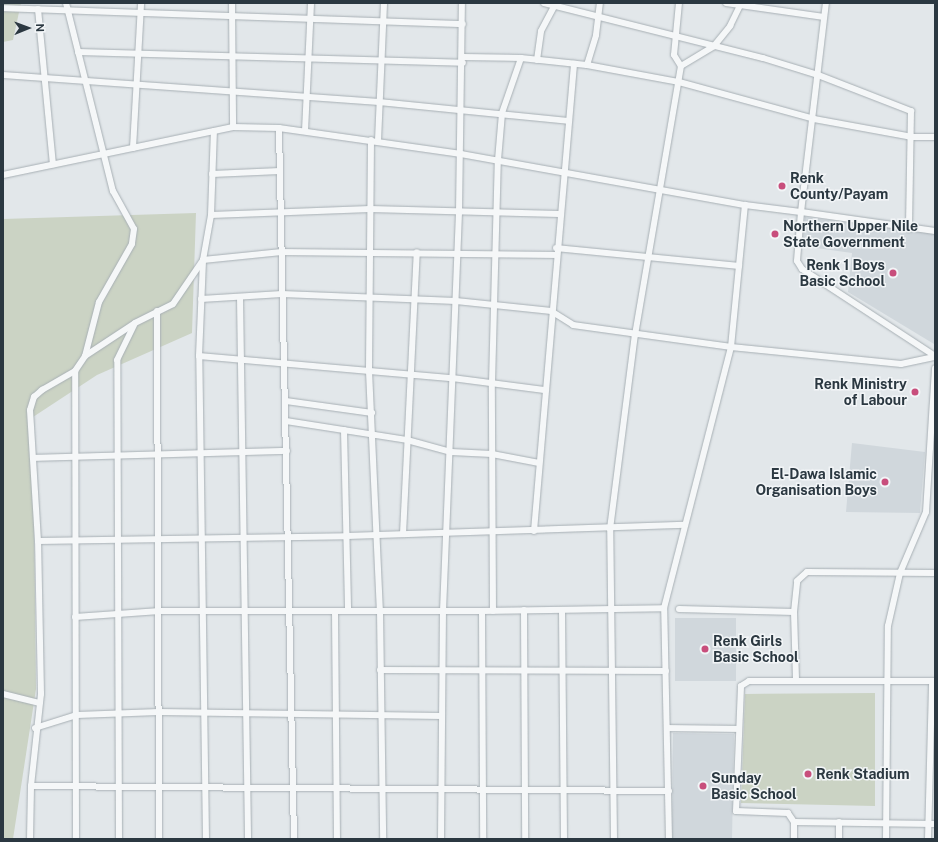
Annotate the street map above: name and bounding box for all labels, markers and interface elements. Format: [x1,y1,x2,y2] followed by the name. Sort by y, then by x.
[8,8,48,48] north arrow
[34,23,46,32] text: N
[790,170,888,202] place label: Renk County/Payam
[777,181,787,191] marker: Renk County/Payam
[783,218,918,250] place label: Northern Upper Nile State Government
[770,229,780,239] marker: Northern Upper Nile State Government
[799,257,885,290] place label: Renk 1 Boys Basic School
[888,268,898,278] marker: Renk 1 Boys Basic School
[814,376,907,408] place label: Renk Ministry of Labour
[910,387,920,397] marker: Renk Ministry of Labour
[756,466,877,498] place label: El-Dawa Islamic Organisation Boys
[880,477,890,487] marker: El-Dawa Islamic Organisation Boys
[713,633,799,666] place label: Renk Girls Basic School
[700,644,710,654] marker: Renk Girls Basic School
[816,766,910,782] place label: Renk Stadium
[803,769,813,779] marker: Renk Stadium
[711,770,797,802] place label: Sunday Basic School
[698,781,708,791] marker: Sunday Basic School

